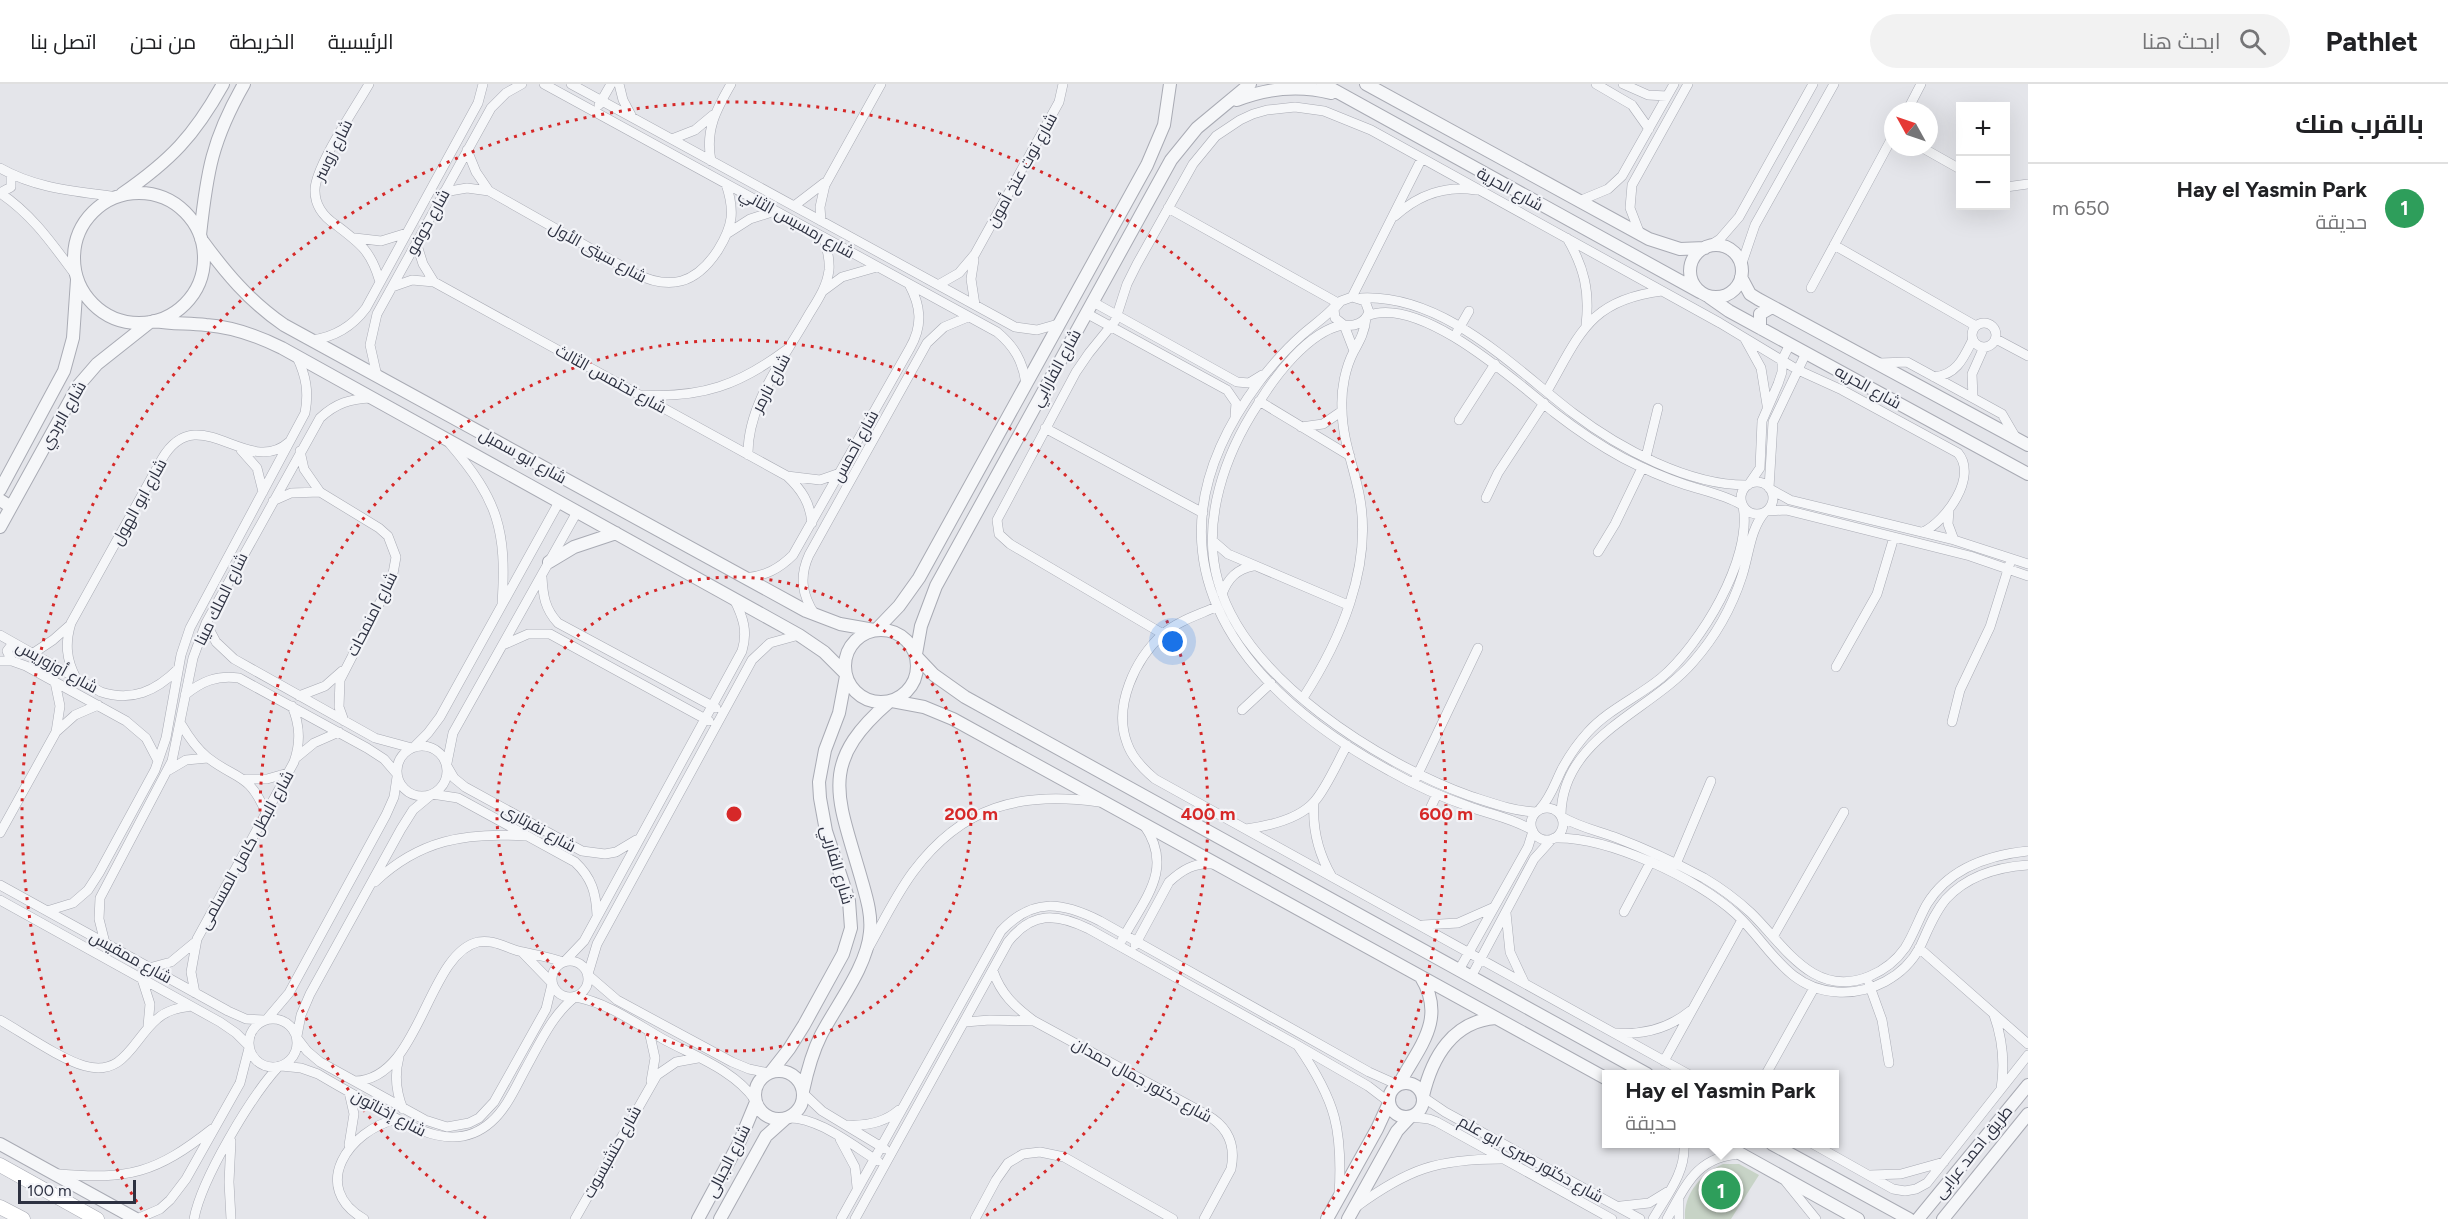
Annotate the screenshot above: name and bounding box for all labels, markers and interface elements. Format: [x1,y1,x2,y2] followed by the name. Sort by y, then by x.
[1870,14,2290,68] search box
[2326,24,2418,58] text: Pathlet
[2236,25,2269,58] icon: search
[2142,28,2221,55] text: ابحث هنا
[30,29,97,54] text: اتصل بنا
[130,29,196,54] text: من نحن
[229,29,295,54] text: الخريطة
[328,29,394,54] text: الرئيسية
[1884,102,1938,156] north arrow
[1956,102,2010,210] map controls
[1956,102,2010,156] button: +
[2295,108,2424,140] text: بالقرب منك
[983,110,1063,231] street label: شارع توت عنخ أمون
[309,116,358,185] street label: شارع زوسر
[1956,156,2010,210] button: −
[1473,163,1546,217] street label: شارع الحرية
[2176,176,2367,203] text: Hay el Yasmin Park
[734,184,858,266] street label: شارع رمسيس الثاني
[402,186,456,259] street label: شارع خوفو
[2052,196,2110,220] text: 650 m
[2400,196,2409,220] text: 1
[2316,210,2367,234] text: حديقة
[545,217,650,288] street label: شارع سيتى الأول
[1027,326,1089,412] street label: شارع الفارابي
[551,341,670,419] street label: شارع تحتمس الثالث
[747,351,796,417] street label: شارع نارمر
[1831,361,1904,415] street label: شارع الحريه
[36,378,93,454] street label: شارع البردي
[828,407,884,486] street label: شارع أحمس
[475,424,570,489] street label: شارع ابو سمبل
[107,455,172,550] street label: شارع ابو الهول
[190,550,253,649] street label: شارع الملك مينا
[343,569,403,660] street label: شارع امنمحات
[1158,627,1187,656] your location
[12,637,101,699] street label: شارع أوزوريس
[194,767,299,934] street label: شارع البطل كامل المسلمى
[498,800,579,858] street label: شارع نفرتارى
[944,803,998,825] text: 200 m
[1181,803,1235,825] text: 400 m
[1419,803,1473,825] text: 600 m
[724,804,744,824] centre of rings
[813,823,857,908] street label: شارع الفاربي
[86,927,175,989] street label: شارع ممفيس
[1068,1034,1215,1128] street label: شارع دكتور جمال حمدان
[1602,1070,1839,1148] popup
[1625,1077,1816,1104] text: Hay el Yasmin Park
[348,1085,430,1142] street label: شارع إخناتون
[1930,1102,2017,1203] street label: طريق احمد عرابى
[579,1103,647,1202] street label: شارع حتشبسوت
[1454,1111,1607,1208] street label: شارع دكتور صبرى ابو علم
[1625,1111,1677,1135] text: حديقة
[702,1121,756,1201] street label: شارع الجبالى
[1702,1168,1740,1212] pin: 1
[18,1177,136,1204] scale bar
[27,1181,72,1200] text: 100 m

